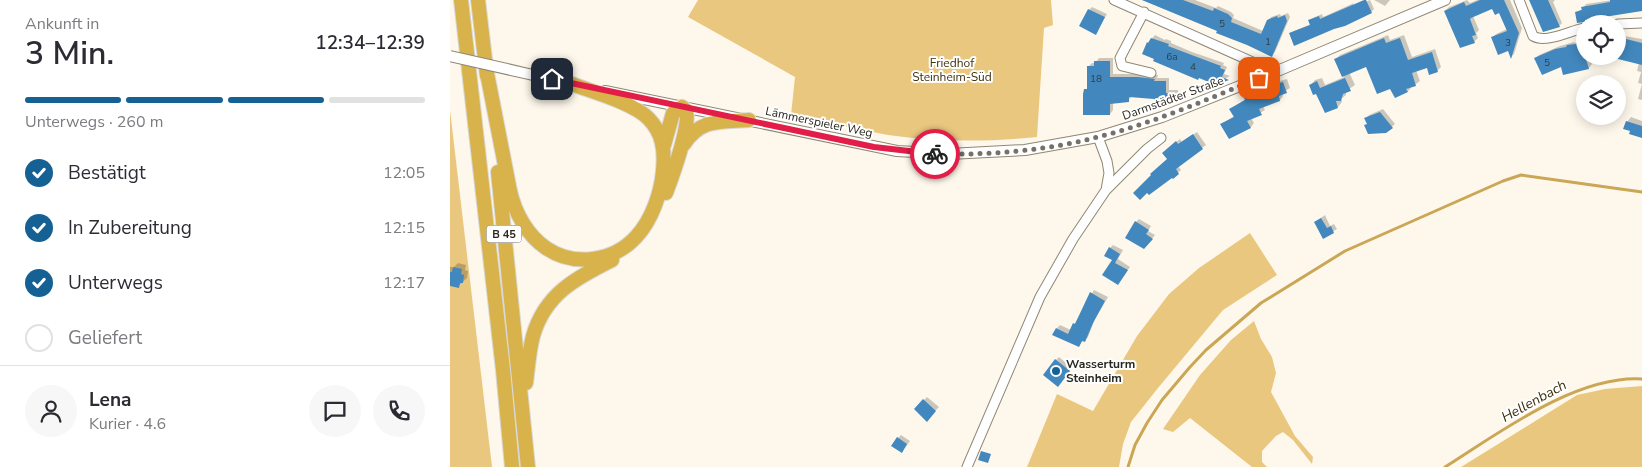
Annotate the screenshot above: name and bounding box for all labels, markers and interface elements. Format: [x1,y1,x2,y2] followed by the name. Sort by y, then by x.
[25,13,99,35] text: Ankunft in
[1576,15,1626,125] map controls
[1576,15,1626,65] button: locate
[1219,17,1225,31] house number: 5
[315,30,425,56] text: 12:34–12:39
[25,32,114,75] text: 3 Min.
[1265,35,1271,49] house number: 1
[1505,36,1511,50] house number: 3
[1166,50,1178,64] house number: 6a
[912,55,992,85] park label: Friedhof Steinheim-Süd
[1544,56,1550,70] house number: 5
[1238,57,1280,99] pin
[531,58,573,100] pin
[1190,60,1196,74] house number: 4
[1245,64,1273,92] icon: bag
[538,65,566,93] icon: home
[1090,72,1102,86] house number: 18
[1120,72,1226,124] street label: Darmstädter Straße
[1576,75,1626,125] button: layers
[764,103,874,141] street label: Lämmerspieler Weg
[25,111,163,133] text: Unterwegs · 260 m
[910,129,960,179] courier
[921,140,949,168] icon: bike
[25,159,53,187] icon: check
[68,160,146,186] text: Bestätigt
[383,162,425,184] text: 12:05
[25,214,53,242] icon: check
[68,215,192,241] text: In Zubereitung
[383,217,425,239] text: 12:15
[486,225,522,242] road number: B 45
[25,269,53,297] icon: check
[68,270,163,296] text: Unterwegs
[383,272,425,294] text: 12:17
[68,325,142,351] text: Geliefert
[1066,356,1135,386] place label: Wasserturm Steinheim
[1050,365,1062,377] marker: Wasserturm Steinheim
[1498,375,1570,427] water label: Hellenbach
[25,385,77,437] button: person
[309,385,361,437] button: chat
[373,385,425,437] button: phone
[89,387,131,413] text: Lena
[89,413,166,435] text: Kurier · 4.6

